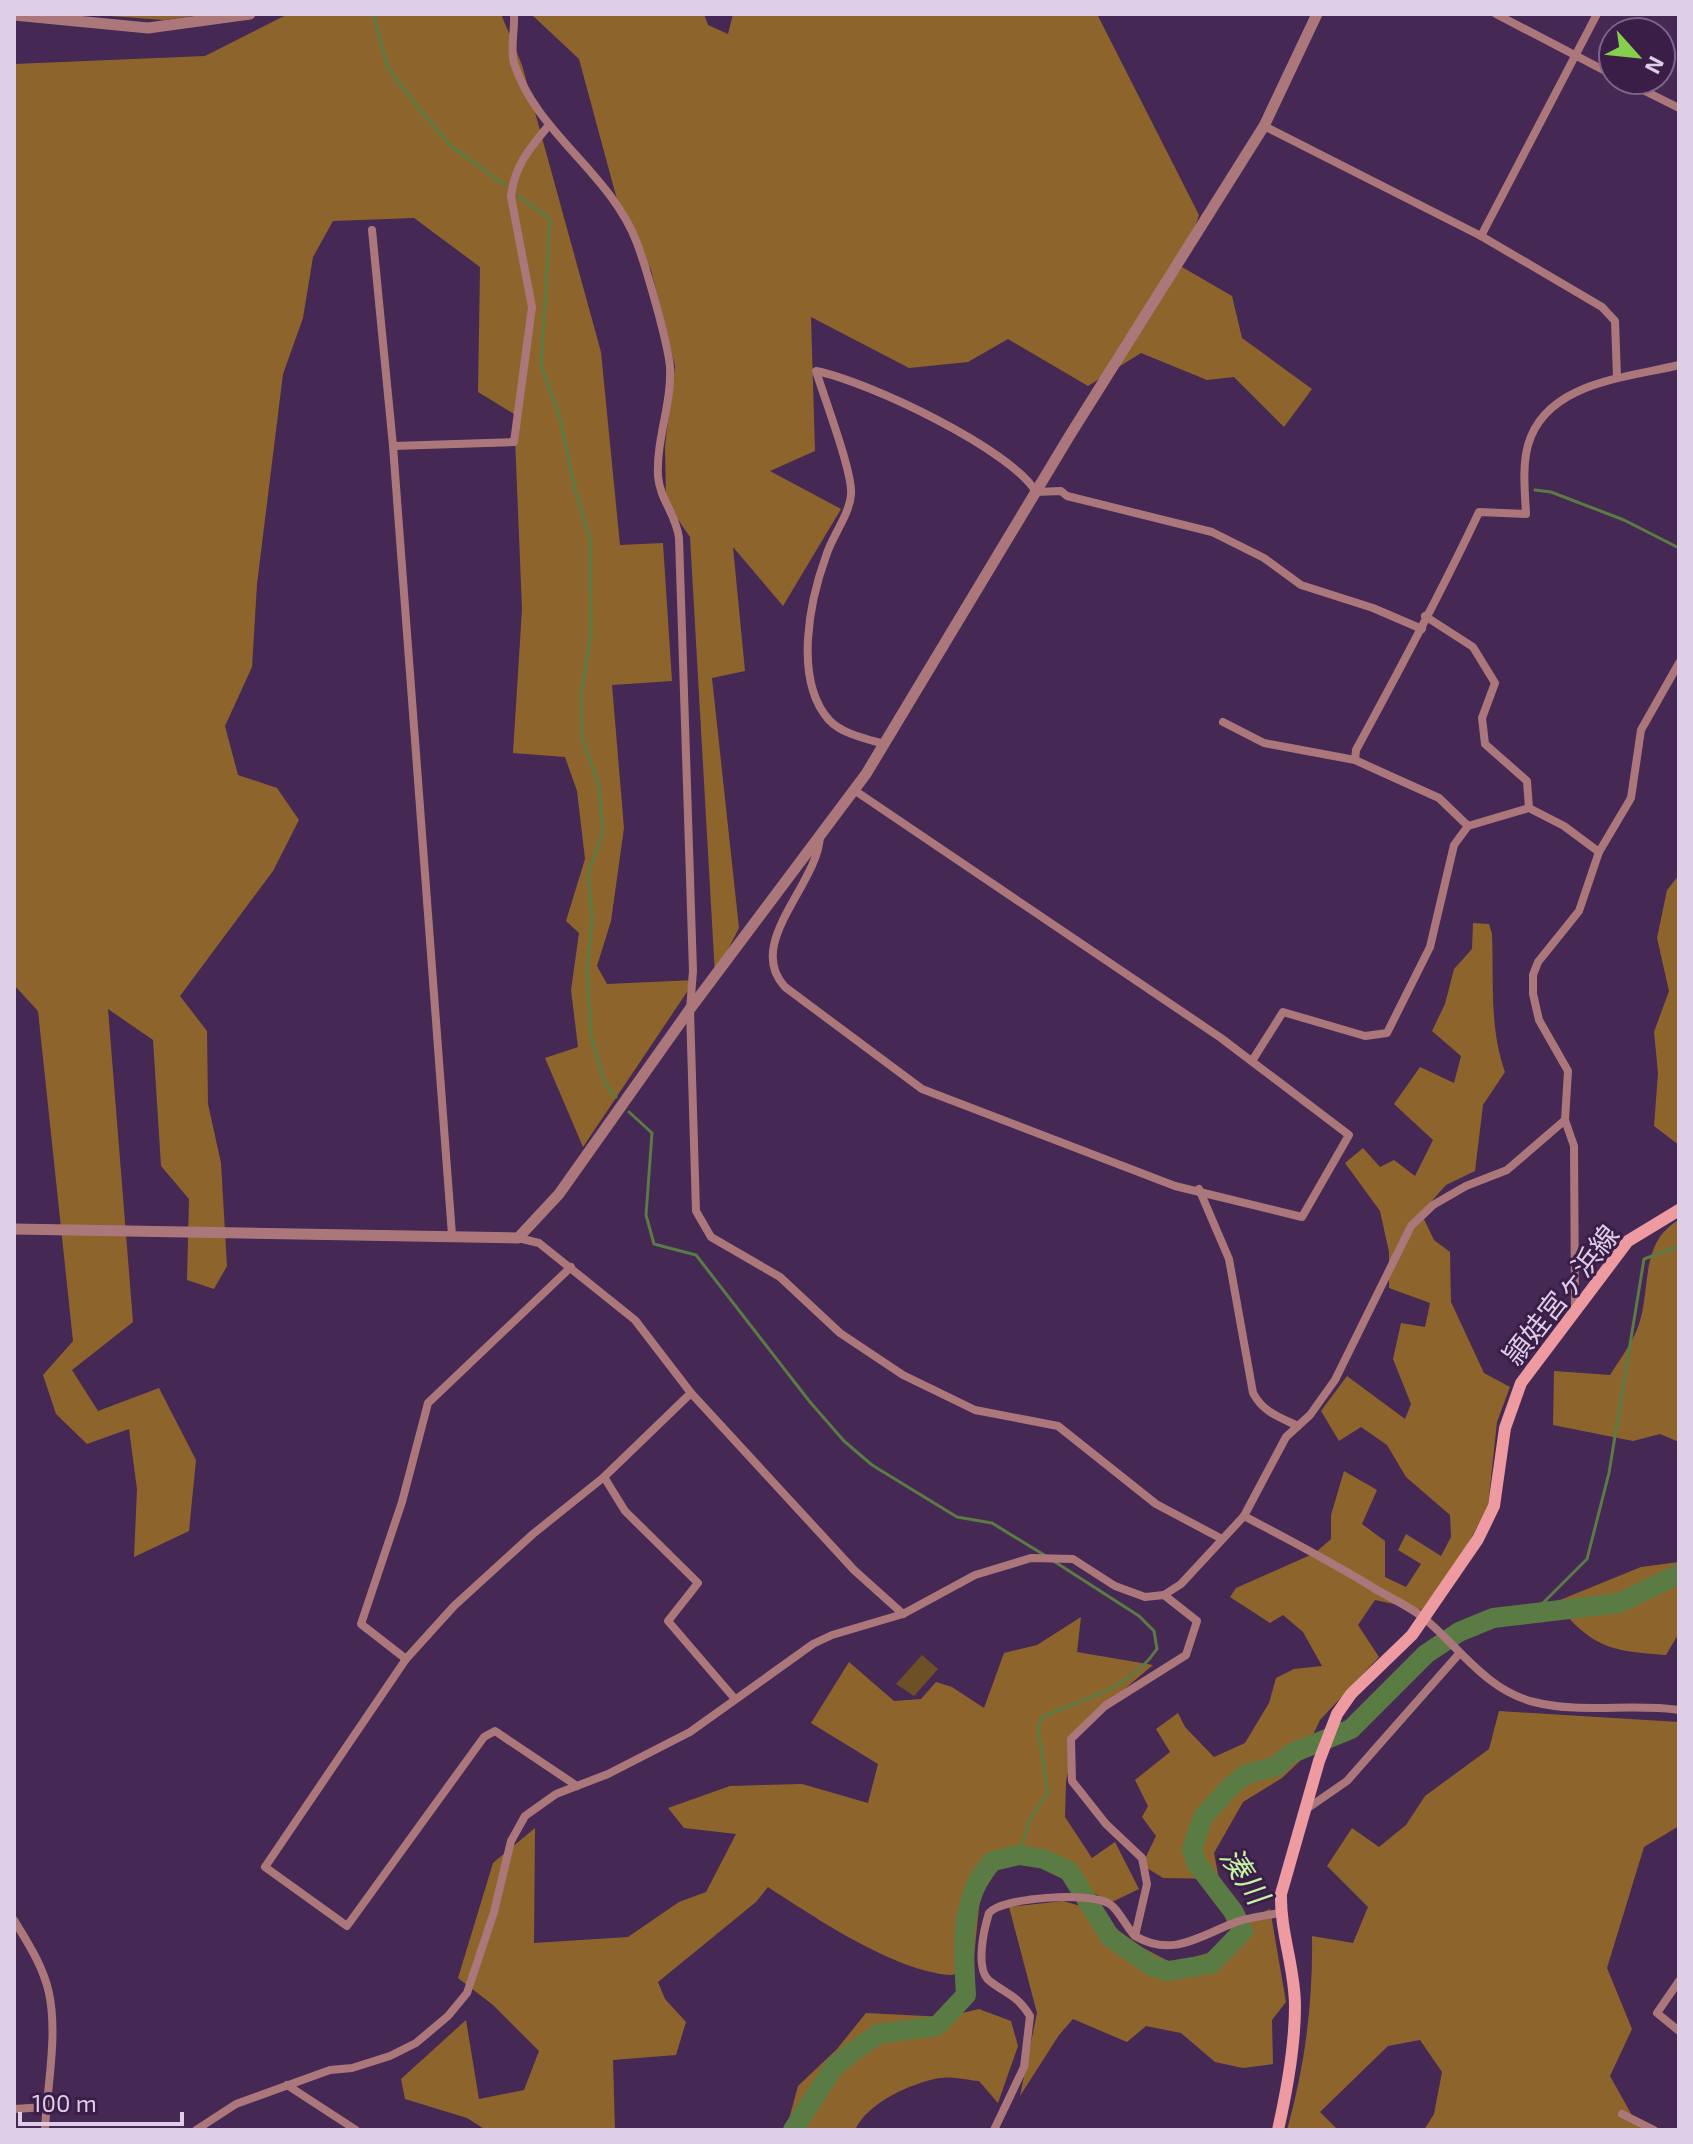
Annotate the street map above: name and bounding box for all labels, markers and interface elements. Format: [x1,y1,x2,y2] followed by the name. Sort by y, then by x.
[1597,16,1677,96] north arrow
[1641,53,1671,79] text: N
[1495,1218,1625,1371] street label: 頴娃宮ヶ浜線
[1214,1840,1279,1912] water label: 湊川
[20,2076,182,2126] scale bar
[32,2088,97,2117] text: 100 m

